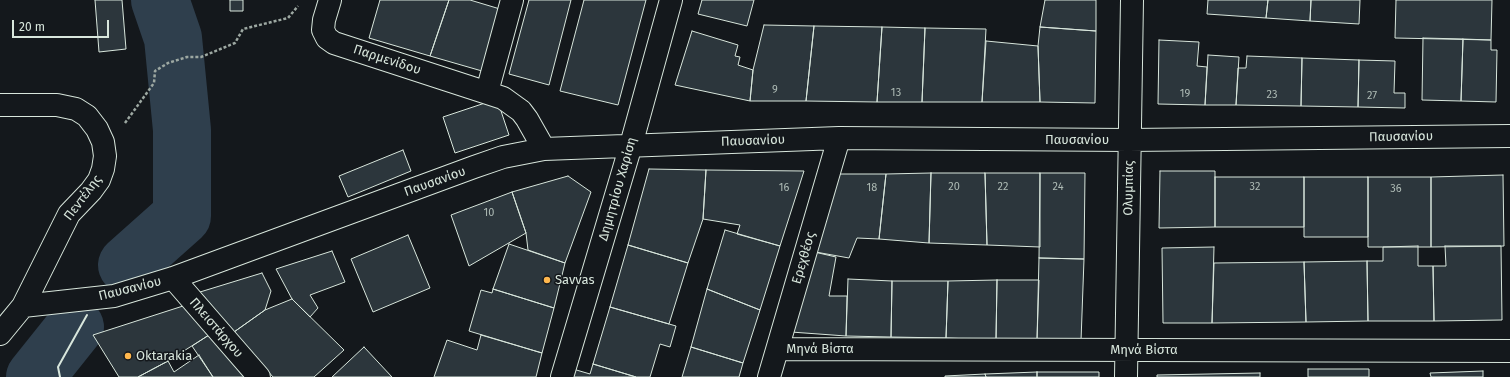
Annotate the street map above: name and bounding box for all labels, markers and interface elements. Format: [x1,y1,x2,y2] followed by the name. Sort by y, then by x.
[14,12,111,38] scale bar
[19,20,45,34] text: 20 m
[351,42,423,78] street label: Παρμενίδου
[772,83,778,97] house number: 9
[891,86,901,100] house number: 13
[1180,87,1190,101] house number: 19
[1267,88,1277,102] house number: 23
[1367,89,1377,103] house number: 27
[1369,129,1433,145] street label: Παυσανίου
[721,132,785,150] street label: Παυσανίου
[1045,132,1109,148] street label: Παυσανίου
[596,135,640,243] street label: Δημητρίου Χαρίση
[1121,160,1137,216] street label: Ολυμπίας
[402,164,468,200] street label: Παυσανίου
[61,172,105,224] street label: Πεντέλης
[948,180,960,194] house number: 20
[998,180,1008,194] house number: 22
[1053,180,1063,194] house number: 24
[1250,180,1260,194] house number: 32
[779,181,789,195] house number: 16
[867,181,877,195] house number: 18
[1390,182,1402,196] house number: 36
[484,206,494,220] house number: 10
[789,230,819,286] street label: Ερεχθέος
[555,272,595,288] place label: Savvas
[97,274,163,304] street label: Παυσανίου
[542,275,552,285] marker: Savvas
[186,295,246,361] street label: Πλειστάρχου
[786,341,854,357] street label: Μηνά Βίστα
[1110,342,1178,358] street label: Μηνά Βίστα
[136,348,192,364] place label: Oktarakia
[123,351,133,361] marker: Oktarakia

